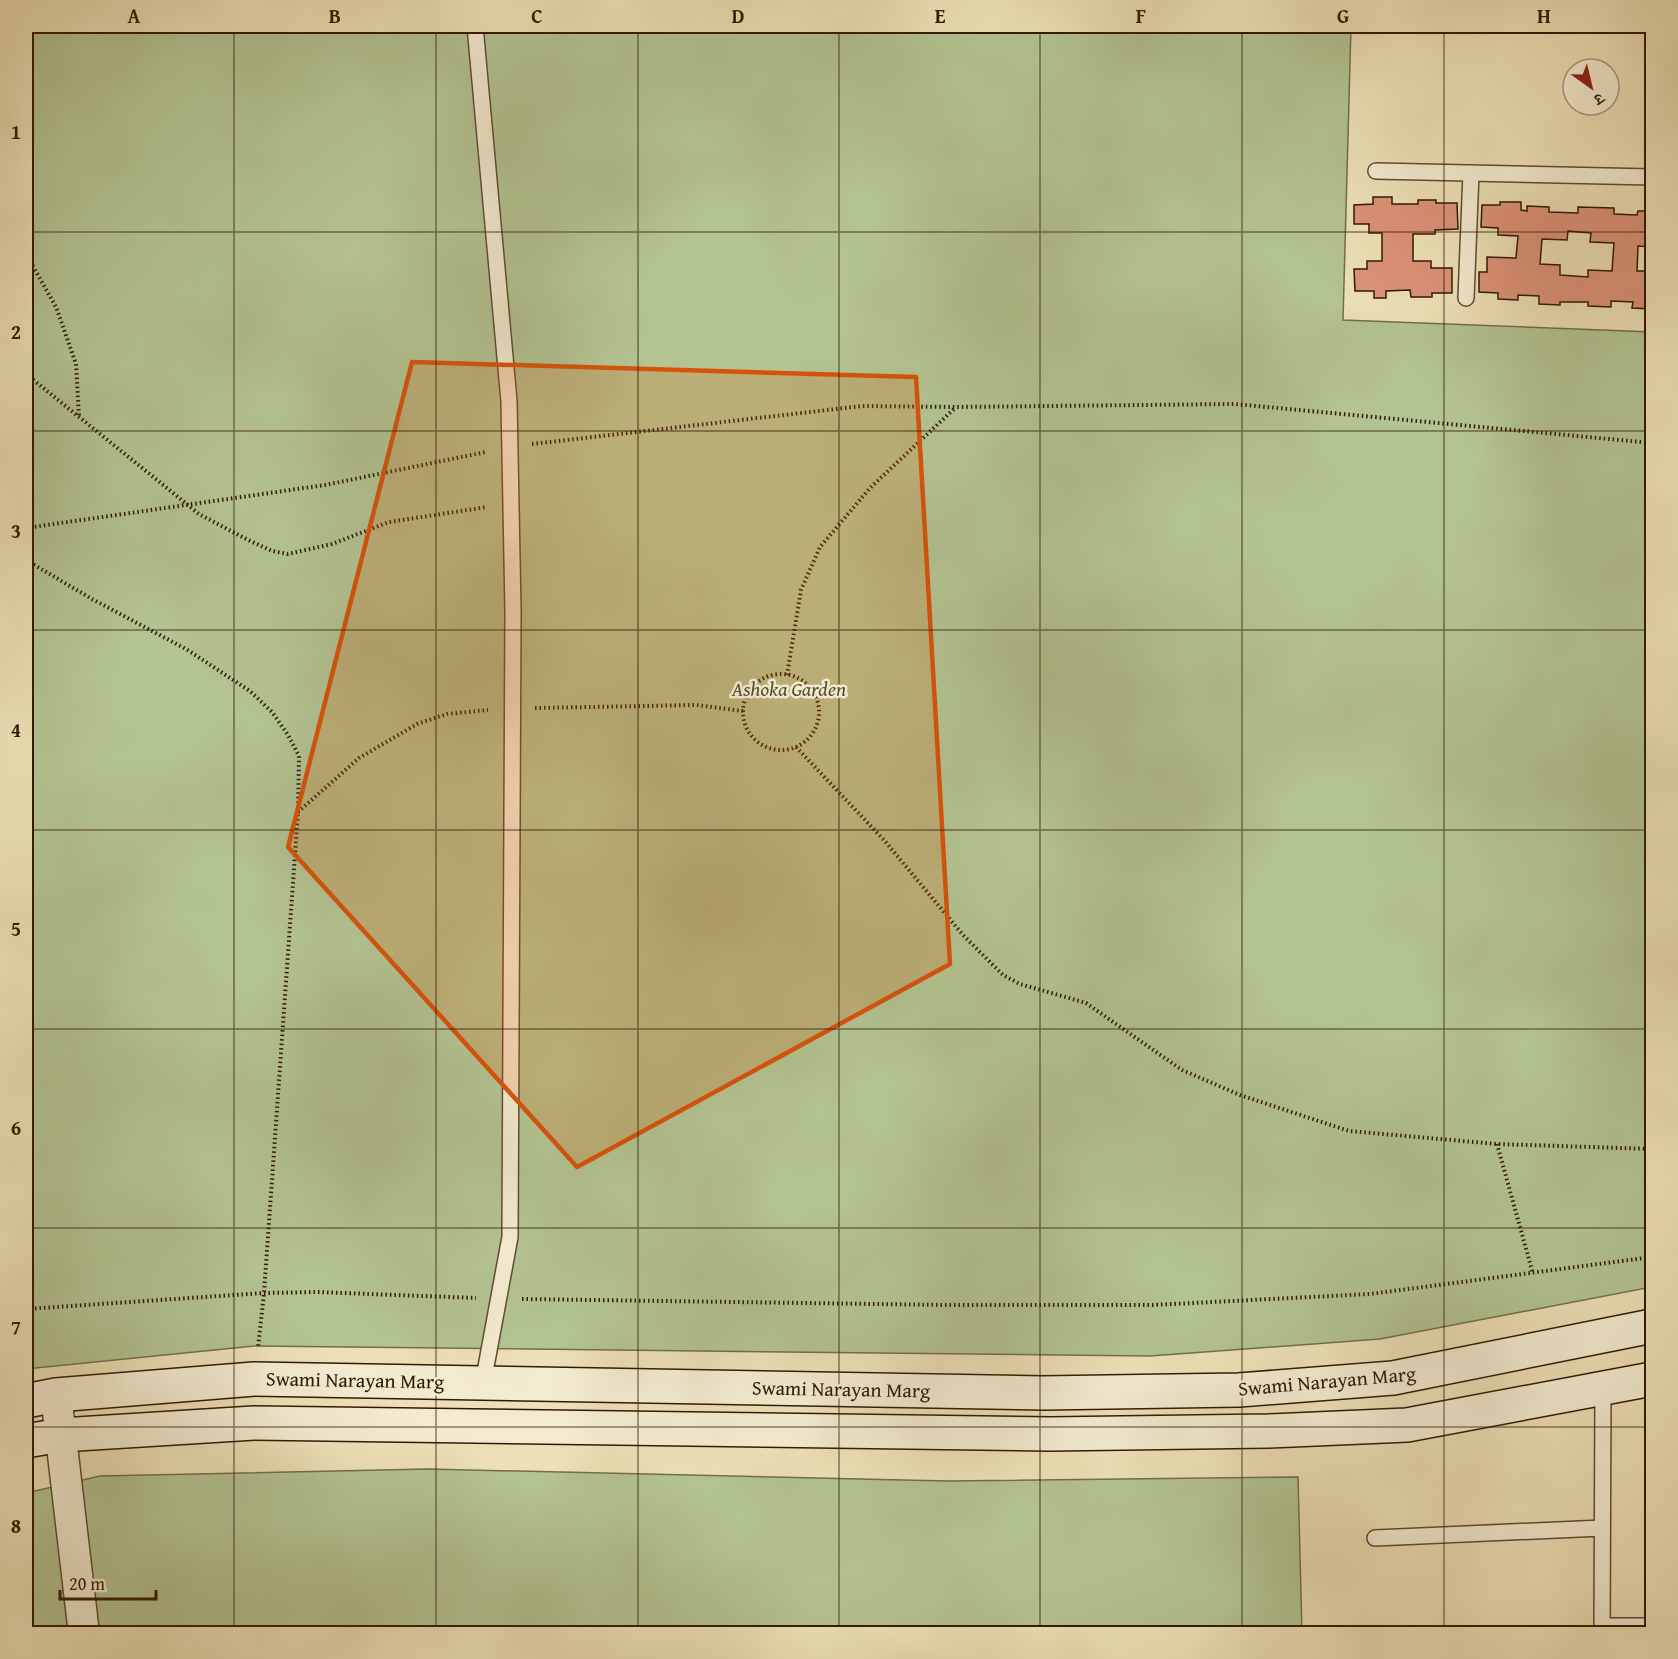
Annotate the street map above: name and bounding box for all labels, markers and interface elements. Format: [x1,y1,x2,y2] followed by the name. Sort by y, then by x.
[128,1,141,30] text: A
[329,1,341,30] text: B
[531,1,543,30] text: C
[731,1,745,30] text: D
[935,1,946,30] text: E
[1136,1,1146,30] text: F
[1337,1,1349,30] text: G
[1537,1,1551,30] text: H
[1561,57,1621,117] north arrow
[1588,87,1610,113] text: उ
[11,117,21,146] text: 1
[11,317,21,346] text: 2
[11,516,21,545] text: 3
[731,674,846,703] park label: Ashoka Garden
[11,715,21,744] text: 4
[11,914,21,943] text: 5
[11,1113,21,1142] text: 6
[11,1312,21,1341] text: 7
[1237,1358,1417,1403] street label: Swami Narayan Marg
[266,1363,444,1396] street label: Swami Narayan Marg
[752,1372,930,1405] street label: Swami Narayan Marg
[11,1511,21,1540] text: 8
[60,1563,156,1601] scale bar
[69,1570,105,1597] text: 20 m

